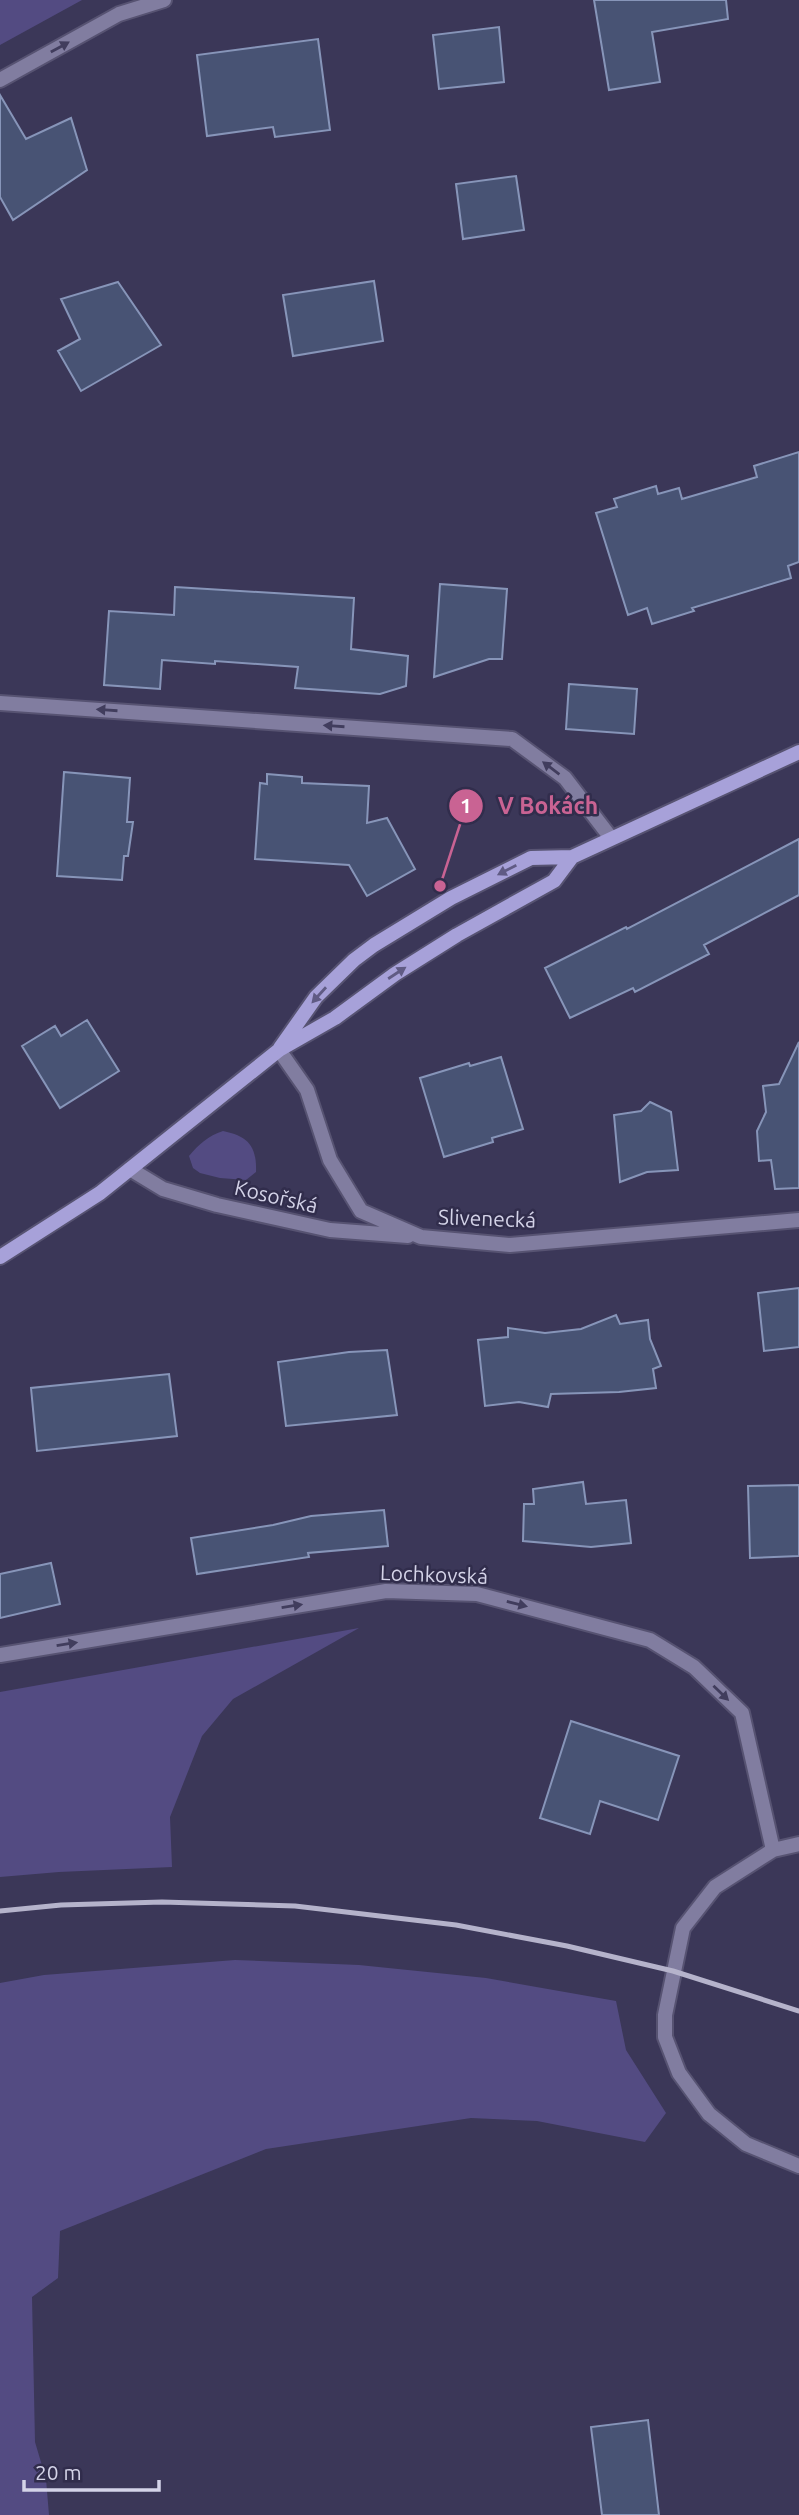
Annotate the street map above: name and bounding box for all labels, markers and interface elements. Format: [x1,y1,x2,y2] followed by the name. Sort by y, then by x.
[50,41,69,53] one-way arrow
[96,704,118,715] one-way arrow
[323,720,345,731] one-way arrow
[542,761,561,775] one-way arrow
[449,784,612,828] callout: V Bokách
[460,793,472,817] text: 1
[498,793,598,818] text: V Bokách
[496,864,516,876] one-way arrow
[388,966,406,980] one-way arrow
[311,986,327,1003] one-way arrow
[232,1175,320,1217] street label: Kosořská
[438,1204,536,1232] street label: Slivenecká
[380,1560,488,1588] street label: Lochkovská
[506,1599,528,1610] one-way arrow
[281,1600,303,1611] one-way arrow
[56,1638,78,1649] one-way arrow
[712,1685,729,1701] one-way arrow
[24,2448,159,2492] scale bar
[35,2460,82,2484] text: 20 m

